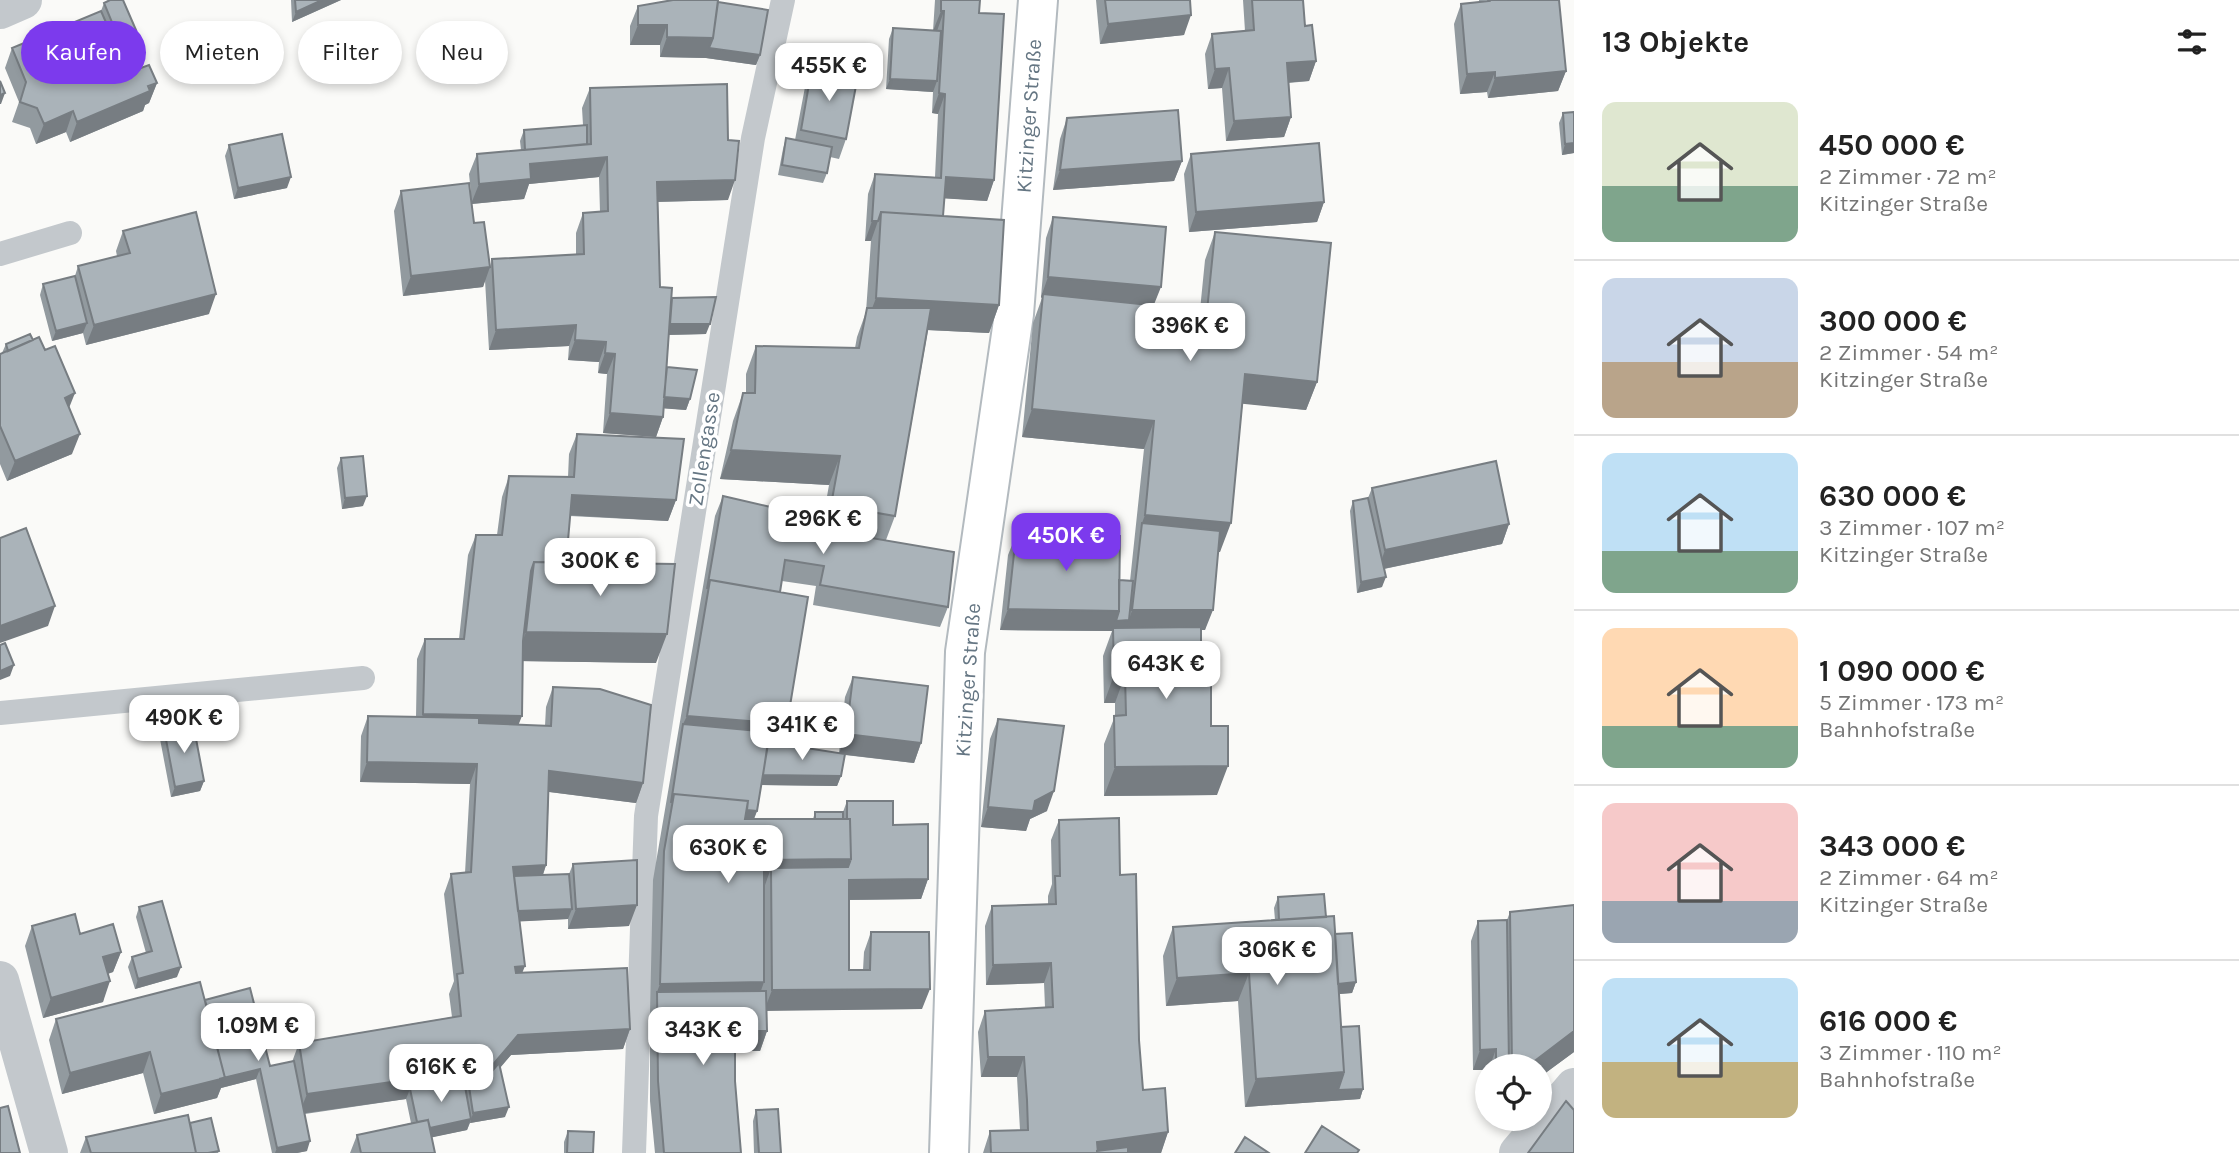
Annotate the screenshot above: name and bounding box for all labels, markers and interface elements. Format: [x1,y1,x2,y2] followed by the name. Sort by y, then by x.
[21,21,146,84] chip: Kaufen
[160,21,284,84] chip: Mieten
[298,21,402,84] chip: Filter
[416,21,508,84] chip: Neu
[2173,23,2211,61] icon: filters
[1602,24,1749,60] text: 13 Objekte
[1012,38,1046,194] street label: Kitzinger Straße
[772,43,886,103] pin: 455K €
[791,52,867,79] text: 455K €
[1819,127,1964,163] text: 450 000 €
[1658,130,1742,214] icon: home
[1819,163,1997,190] text: 2 Zimmer · 72 m²
[1819,190,1988,217] text: Kitzinger Straße
[1819,303,1967,339] text: 300 000 €
[1133,304,1247,363] pin: 396K €
[1658,306,1742,390] icon: home
[1151,312,1229,339] text: 396K €
[1819,339,1998,366] text: 2 Zimmer · 54 m²
[1819,366,1988,393] text: Kitzinger Straße
[683,390,725,508] street label: Zollengasse
[1819,478,1966,514] text: 630 000 €
[1658,481,1742,565] icon: home
[766,496,880,556] pin: 296K €
[784,505,862,532] text: 296K €
[1009,514,1123,573] pin: 450K €
[1819,514,2005,541] text: 3 Zimmer · 107 m²
[1027,522,1105,549] text: 450K €
[543,538,657,598] pin: 300K €
[1819,541,1988,568] text: Kitzinger Straße
[561,547,639,574] text: 300K €
[951,602,985,758] street label: Kitzinger Straße
[1109,642,1223,701] pin: 643K €
[1127,650,1205,677] text: 643K €
[1819,653,1985,689] text: 1 090 000 €
[1658,656,1742,740] icon: home
[1819,689,2004,716] text: 5 Zimmer · 173 m²
[127,696,241,755] pin: 490K €
[745,702,859,762] pin: 341K €
[145,704,223,731] text: 490K €
[766,711,838,738] text: 341K €
[1819,716,1975,743] text: Bahnhofstraße
[671,826,785,885] pin: 630K €
[1819,828,1965,864] text: 343 000 €
[1658,831,1742,915] icon: home
[689,834,767,861] text: 630K €
[1819,864,1999,891] text: 2 Zimmer · 64 m²
[1819,891,1988,918] text: Kitzinger Straße
[1220,928,1334,987] pin: 306K €
[1238,936,1316,963] text: 306K €
[1819,1003,1957,1039] text: 616 000 €
[193,1004,323,1063] pin: 1.09M €
[1658,1006,1742,1090] icon: home
[646,1007,760,1067] pin: 343K €
[217,1012,299,1039] text: 1.09M €
[664,1016,742,1043] text: 343K €
[1819,1039,2002,1066] text: 3 Zimmer · 110 m²
[384,1044,498,1104] pin: 616K €
[405,1053,477,1080] text: 616K €
[1475,1054,1552,1131] map controls
[1475,1054,1552,1131] button: locate
[1819,1066,1975,1093] text: Bahnhofstraße

